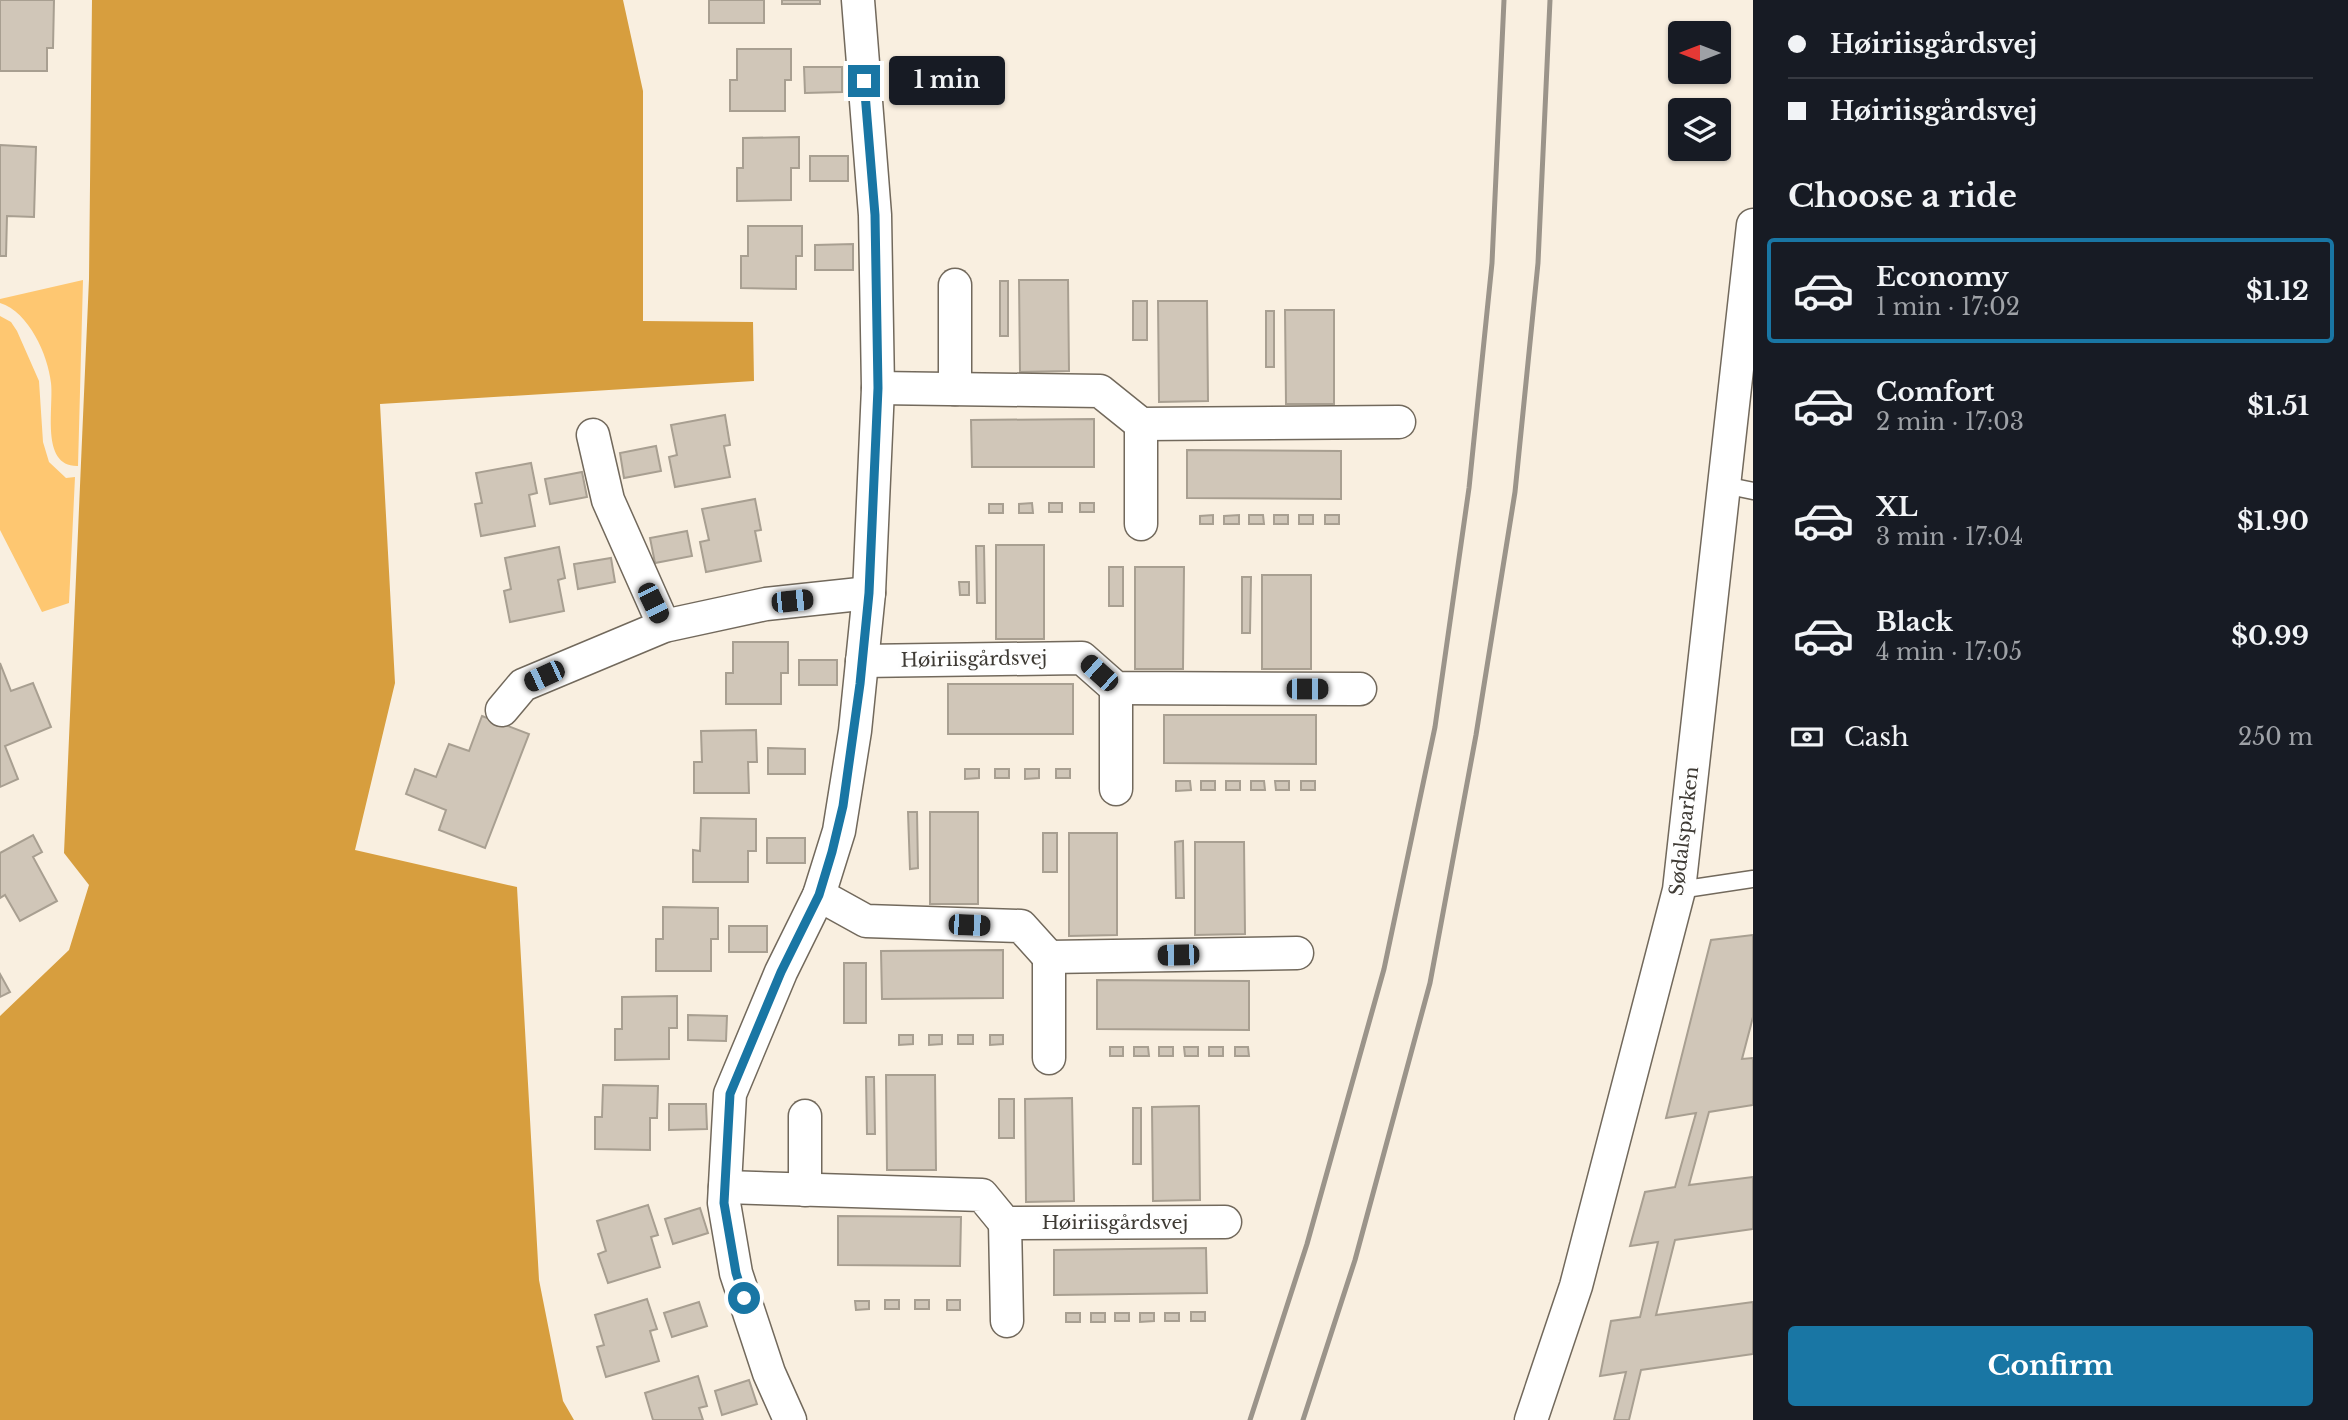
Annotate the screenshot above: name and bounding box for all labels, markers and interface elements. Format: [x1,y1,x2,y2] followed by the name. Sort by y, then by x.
[1668,21,1731,84] north arrow
[1668,21,1731,161] map controls
[1830,28,2037,60] text: Høiriisgårdsvej
[888,56,1004,106] callout: 1 min
[848,65,880,97] route end
[914,66,980,94] text: 1 min
[1830,95,2037,127] text: Høiriisgårdsvej
[1668,98,1731,161] button: layers
[1788,176,2017,216] text: Choose a ride
[1792,259,1855,322] icon: car
[1876,261,2009,293] text: Economy
[2246,275,2309,307] text: $1.12
[1876,293,2020,321] text: 1 min · 17:02
[1792,374,1855,437] icon: car
[1876,376,1994,408] text: Comfort
[2247,390,2309,422] text: $1.51
[1876,408,2024,436] text: 2 min · 17:03
[1792,489,1855,552] icon: car
[1876,491,1918,523] text: XL
[2237,505,2309,537] text: $1.90
[1876,523,2023,551] text: 3 min · 17:04
[635,580,672,626] car
[771,588,814,614] car
[1792,604,1855,667] icon: car
[1876,606,1953,638] text: Black
[2231,620,2309,652] text: $0.99
[1876,638,2022,666] text: 4 min · 17:05
[901,646,1047,672] street label: Høiriisgårdsvej
[1077,651,1122,695] car
[521,658,568,694] car
[1287,679,1329,700] car
[1788,718,1826,756] icon: cash
[1844,721,1909,753] text: Cash
[2238,723,2313,751] text: 250 m
[1665,765,1703,897] street label: Sødalsparken
[948,914,991,936] car
[1157,944,1200,966] car
[1042,1211,1188,1234] street label: Høiriisgårdsvej
[728,1282,760,1314] route start
[1788,1326,2313,1406] button: Confirm

